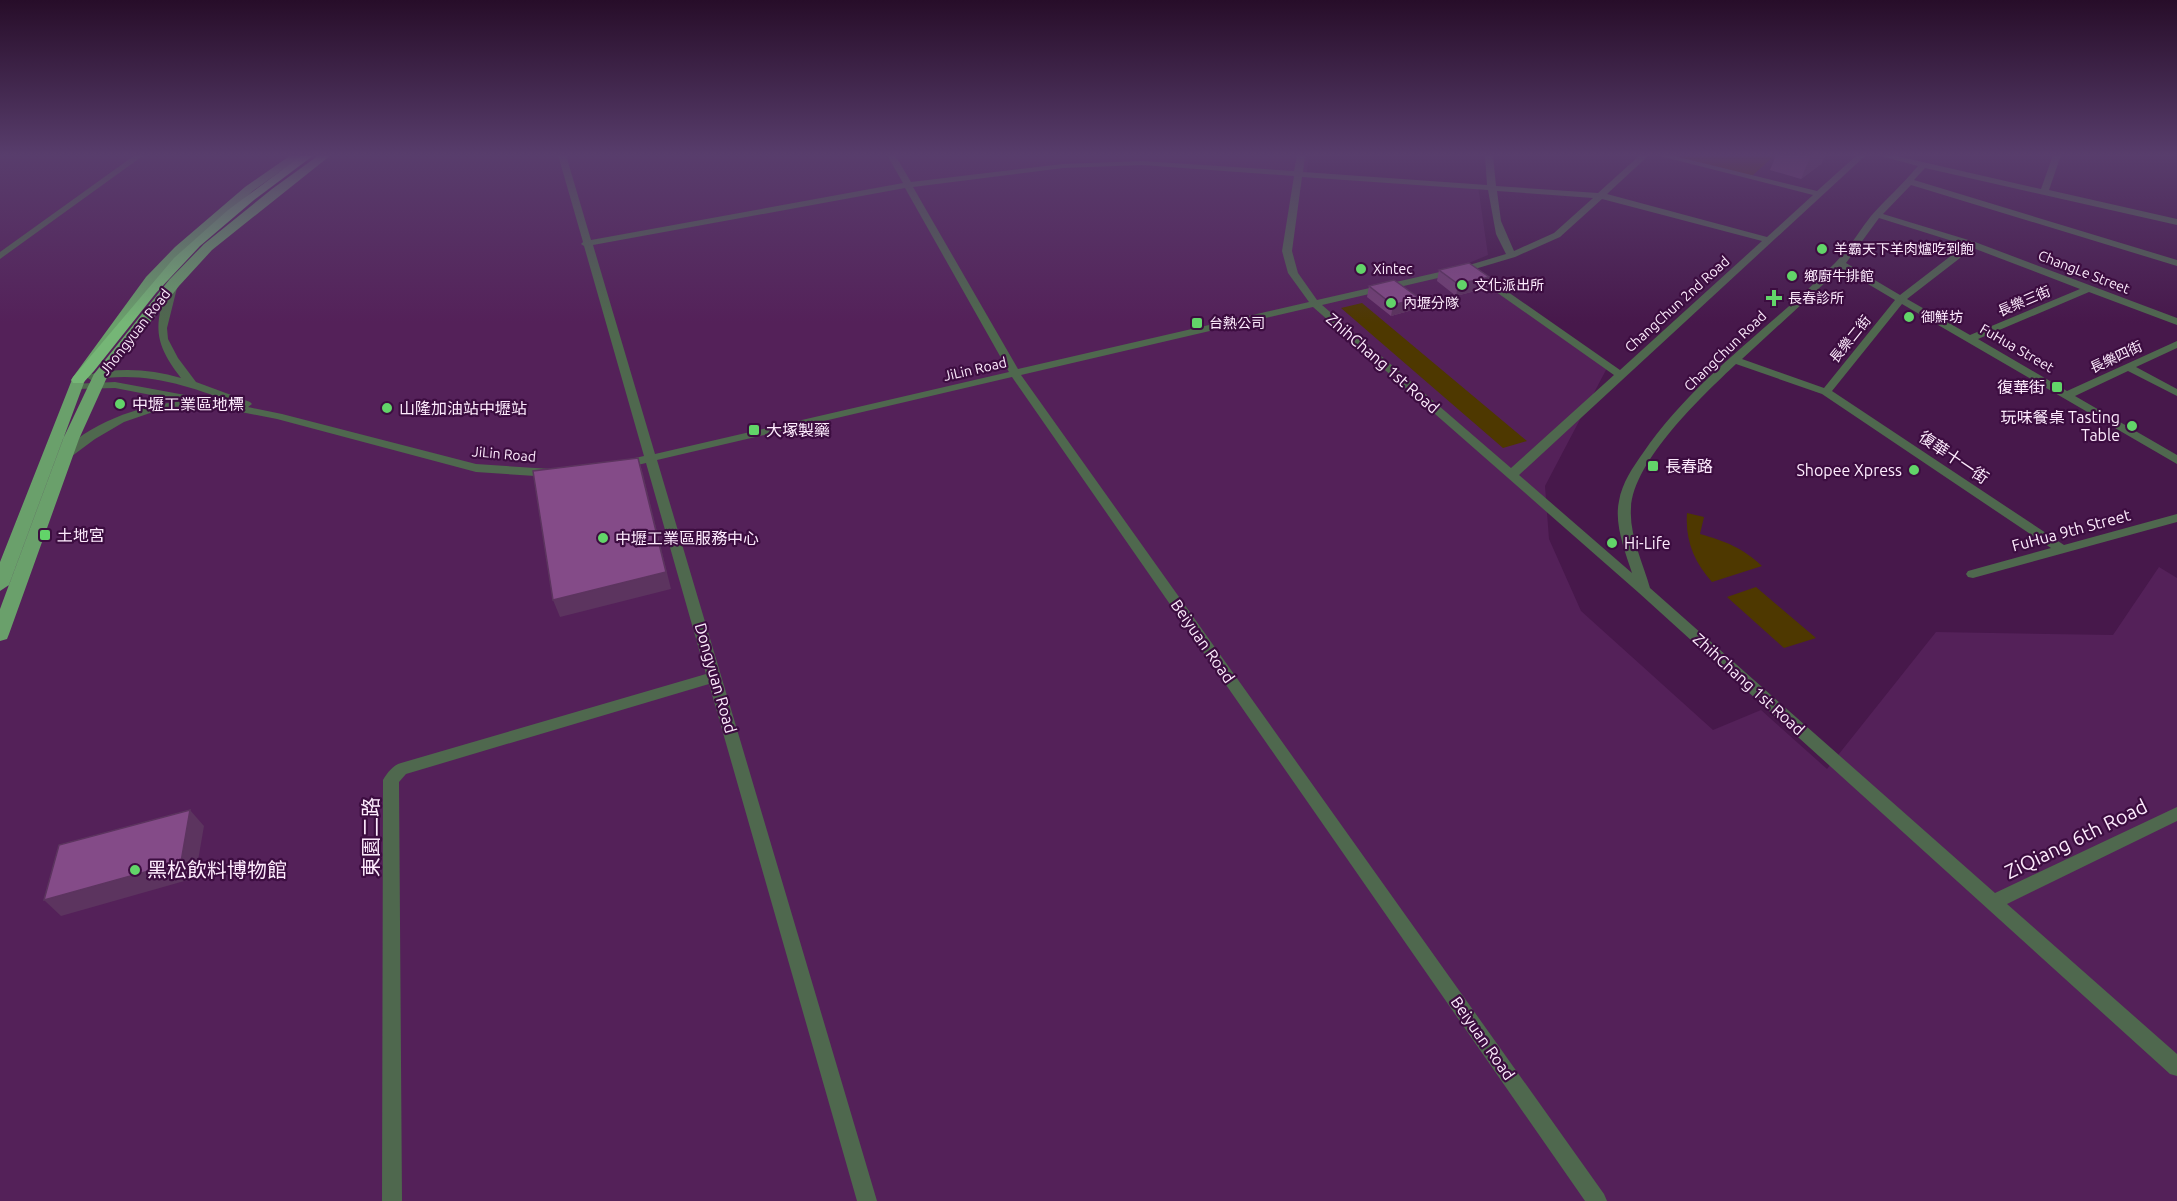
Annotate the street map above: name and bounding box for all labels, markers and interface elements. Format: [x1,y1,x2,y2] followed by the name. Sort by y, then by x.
[1834,241,1974,257] place label: 羊霸天下羊肉爐吃到飽
[1815,242,1829,256] marker: 羊霸天下羊肉爐吃到飽
[2036,247,2133,297] street label: ChangLe Street
[1621,253,1733,355] street label: ChangChun 2nd Road
[1373,261,1413,277] place label: Xintec
[1354,262,1368,276] marker: Xintec
[1804,268,1874,284] place label: 鄉廚牛排館
[1785,269,1799,283] marker: 鄉廚牛排館
[1474,277,1544,293] place label: 文化派出所
[1455,278,1469,292] marker: 文化派出所
[1995,283,2053,319] street label: 長樂三街
[97,286,173,378] street label: Jhongyuan Road
[1765,289,1783,307] marker: 長春診所
[1788,290,1844,306] place label: 長春診所
[1403,295,1459,311] place label: 內壢分隊
[1384,296,1398,310] marker: 內壢分隊
[1681,308,1769,394] street label: ChangChun Road
[1323,309,1443,417] street label: ZhihChang 1st Road
[1921,309,1963,325] place label: 御鮮坊
[1902,310,1916,324] marker: 御鮮坊
[1826,312,1874,366] street label: 長樂二街
[1209,315,1265,331] place label: 台熱公司
[1190,316,1204,330] marker: 台熱公司
[1977,320,2057,376] street label: FuHua Street
[2087,338,2145,376] street label: 長樂四街
[942,354,1008,384] street label: JiLin Road
[1997,378,2045,396] place label: 復華街
[2050,380,2064,394] marker: 復華街
[132,395,244,413] place label: 中壢工業區地標
[113,397,127,411] marker: 中壢工業區地標
[399,399,527,417] place label: 山隆加油站中壢站
[380,401,394,415] marker: 山隆加油站中壢站
[2000,408,2120,444] place label: 玩味餐桌 Tasting Table
[2125,419,2139,433] marker: 玩味餐桌 Tasting Table
[766,421,830,439] place label: 大塚製藥
[747,423,761,437] marker: 大塚製藥
[1916,427,1992,487] street label: 復華十一街
[471,443,537,465] street label: JiLin Road
[1665,457,1713,475] place label: 長春路
[1646,459,1660,473] marker: 長春路
[1796,461,1902,479] place label: Shopee Xpress
[1907,463,1921,477] marker: Shopee Xpress
[2010,505,2133,555] street label: FuHua 9th Street
[57,526,105,544] place label: 土地宮
[38,528,52,542] marker: 土地宮
[615,529,759,547] place label: 中壢工業區服務中心
[596,531,610,545] marker: 中壢工業區服務中心
[1624,534,1671,552] place label: Hi-Life
[1605,536,1619,550] marker: Hi-Life
[1168,596,1238,686] street label: Beiyuan Road
[692,621,740,735] street label: Dongyuan Road
[1690,629,1808,739] street label: ZhihChang 1st Road
[2001,794,2151,883] street label: ZiQiang 6th Road
[359,797,382,877] street label: 東園二路
[147,858,287,881] place label: 黑松飲料博物館
[128,863,142,877] marker: 黑松飲料博物館
[1448,993,1518,1083] street label: Beiyuan Road

